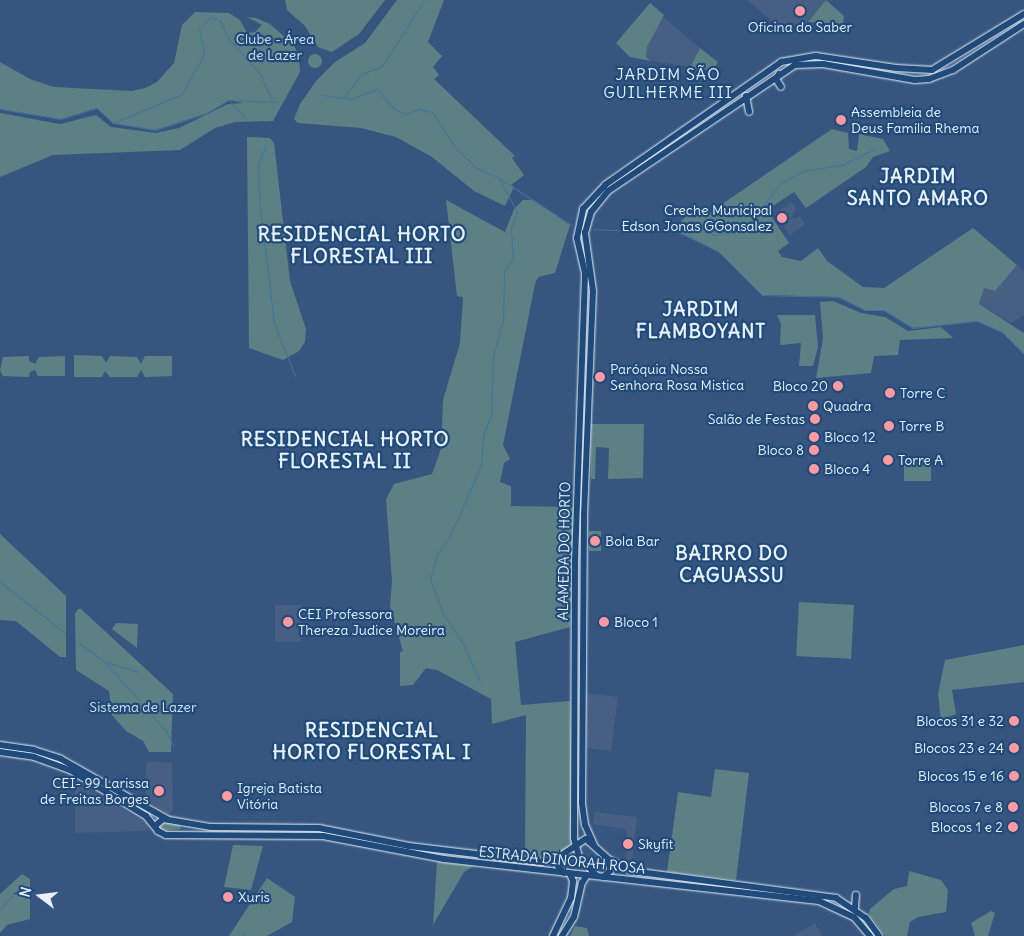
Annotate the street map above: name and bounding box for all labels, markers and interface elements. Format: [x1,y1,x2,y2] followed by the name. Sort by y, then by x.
[794,5,806,17] marker: Oficina do Saber
[748,19,852,35] place label: Oficina do Saber
[236,31,314,64] park label: Clube - Área de Lazer
[602,64,734,102] district label: JARDIM SÃO GUILHERME III
[851,104,979,136] place label: Assembleia de Deus Família Rhema
[835,114,847,126] marker: Assembleia de Deus Família Rhema
[846,166,990,210] district label: JARDIM SANTO AMARO
[621,202,772,234] place label: Creche Municipal Edson Jonas GGonsalez
[776,212,788,224] marker: Creche Municipal Edson Jonas GGonsalez
[256,224,468,268] district label: RESIDENCIAL HORTO FLORESTAL III
[634,299,768,343] district label: JARDIM FLAMBOYANT
[610,361,744,394] place label: Paróquia Nossa Senhora Rosa Mistica
[594,371,606,383] marker: Paróquia Nossa Senhora Rosa Mistica
[773,378,828,394] place label: Bloco 20
[832,380,844,392] marker: Bloco 20
[900,385,945,401] place label: Torre C
[884,387,896,399] marker: Torre C
[823,398,871,414] place label: Quadra
[807,400,819,412] marker: Quadra
[708,411,805,427] place label: Salão de Festas
[809,413,821,425] marker: Salão de Festas
[899,418,944,434] place label: Torre B
[883,420,895,432] marker: Torre B
[239,429,451,473] district label: RESIDENCIAL HORTO FLORESTAL II
[824,429,876,445] place label: Bloco 12
[808,431,820,443] marker: Bloco 12
[758,442,804,458] place label: Bloco 8
[808,444,820,456] marker: Bloco 8
[898,452,943,468] place label: Torre A
[882,454,894,466] marker: Torre A
[824,461,870,477] place label: Bloco 4
[808,463,820,475] marker: Bloco 4
[554,481,574,621] street label: ALAMEDA DO HORTO
[605,533,659,549] place label: Bola Bar
[589,535,601,547] marker: Bola Bar
[674,543,790,587] district label: BAIRRO DO CAGUASSU
[298,606,445,638] place label: CEI Professora Thereza Judice Moreira
[614,614,658,630] place label: Bloco 1
[282,616,294,628] marker: CEI Professora Thereza Judice Moreira
[598,616,610,628] marker: Bloco 1
[89,699,197,715] park label: Sistema de Lazer
[916,713,1004,729] place label: Blocos 31 e 32
[1008,715,1020,727] marker: Blocos 31 e 32
[270,720,474,764] district label: RESIDENCIAL HORTO FLORESTAL I
[914,740,1004,756] place label: Blocos 23 e 24
[1008,742,1020,754] marker: Blocos 23 e 24
[918,768,1004,784] place label: Blocos 15 e 16
[1008,770,1020,782] marker: Blocos 15 e 16
[40,775,149,808] place label: CEI- 99 Larissa de Freitas Borges
[237,780,322,812] place label: Igreja Batista Vitória
[153,785,165,797] marker: CEI- 99 Larissa de Freitas Borges
[221,790,233,802] marker: Igreja Batista Vitória
[929,799,1003,815] place label: Blocos 7 e 8
[1007,801,1019,813] marker: Blocos 7 e 8
[931,819,1003,835] place label: Blocos 1 e 2
[1007,821,1019,833] marker: Blocos 1 e 2
[638,836,673,852] place label: Skyfit
[622,838,634,850] marker: Skyfit
[478,843,646,877] street label: ESTRADA DINORAH ROSA
[15,871,65,921] north arrow
[16,885,35,899] text: N
[238,889,270,905] place label: Xuris
[222,891,234,903] marker: Xuris

